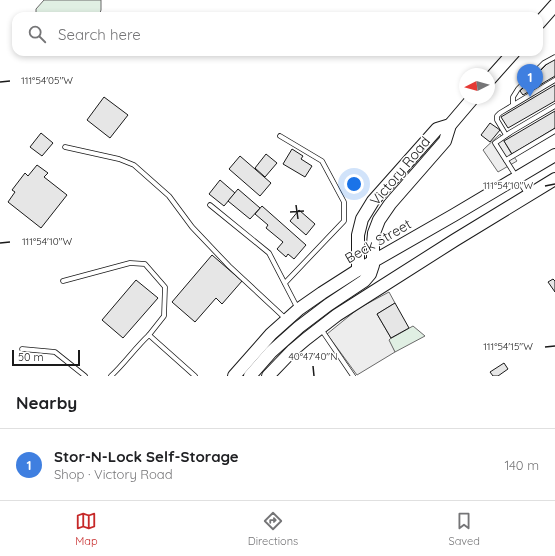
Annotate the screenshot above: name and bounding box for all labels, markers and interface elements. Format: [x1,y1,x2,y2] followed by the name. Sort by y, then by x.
[12,12,543,56] search box
[26,23,48,45] icon: search
[58,25,141,44] text: Search here
[517,64,543,97] pin: 1
[459,68,495,104] north arrow
[21,74,73,87] text: 111°54'05"W
[366,133,434,209] street label: Victory Road
[344,174,364,194] your location
[483,179,533,192] text: 111°54'10"W
[342,215,415,267] street label: Beck Street
[22,235,72,248] text: 111°54'10"W
[483,340,533,353] text: 111°54'15"W
[12,348,80,367] scale bar
[18,350,44,364] text: 50 m
[289,350,337,363] text: 40°47'40"N
[16,392,77,413] text: Nearby
[54,447,239,466] text: Stor-N-Lock Self-Storage
[26,457,32,473] text: 1
[504,457,539,473] text: 140 m
[54,466,173,482] text: Shop · Victory Road
[75,510,98,548] tab: Map
[248,510,298,548] tab: Directions
[448,510,480,548] tab: Saved

